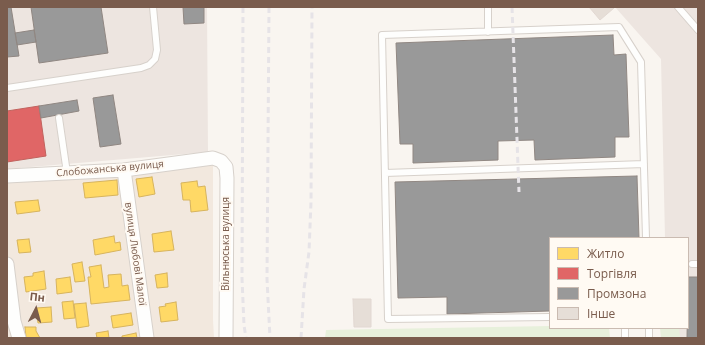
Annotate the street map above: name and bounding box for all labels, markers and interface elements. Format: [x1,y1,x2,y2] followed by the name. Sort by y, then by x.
[56,158,164,180] street label: Слобожанська вулиця
[220,197,232,291] street label: Вільнюська вулиця
[122,202,148,306] street label: вулиця Любові Малої
[549,237,689,329] legend
[587,245,624,262] text: Житло
[587,265,637,282] text: Торгівля
[587,285,646,302] text: Промзона
[29,288,46,305] text: Пн
[16,289,56,329] north arrow
[587,305,615,322] text: Інше

